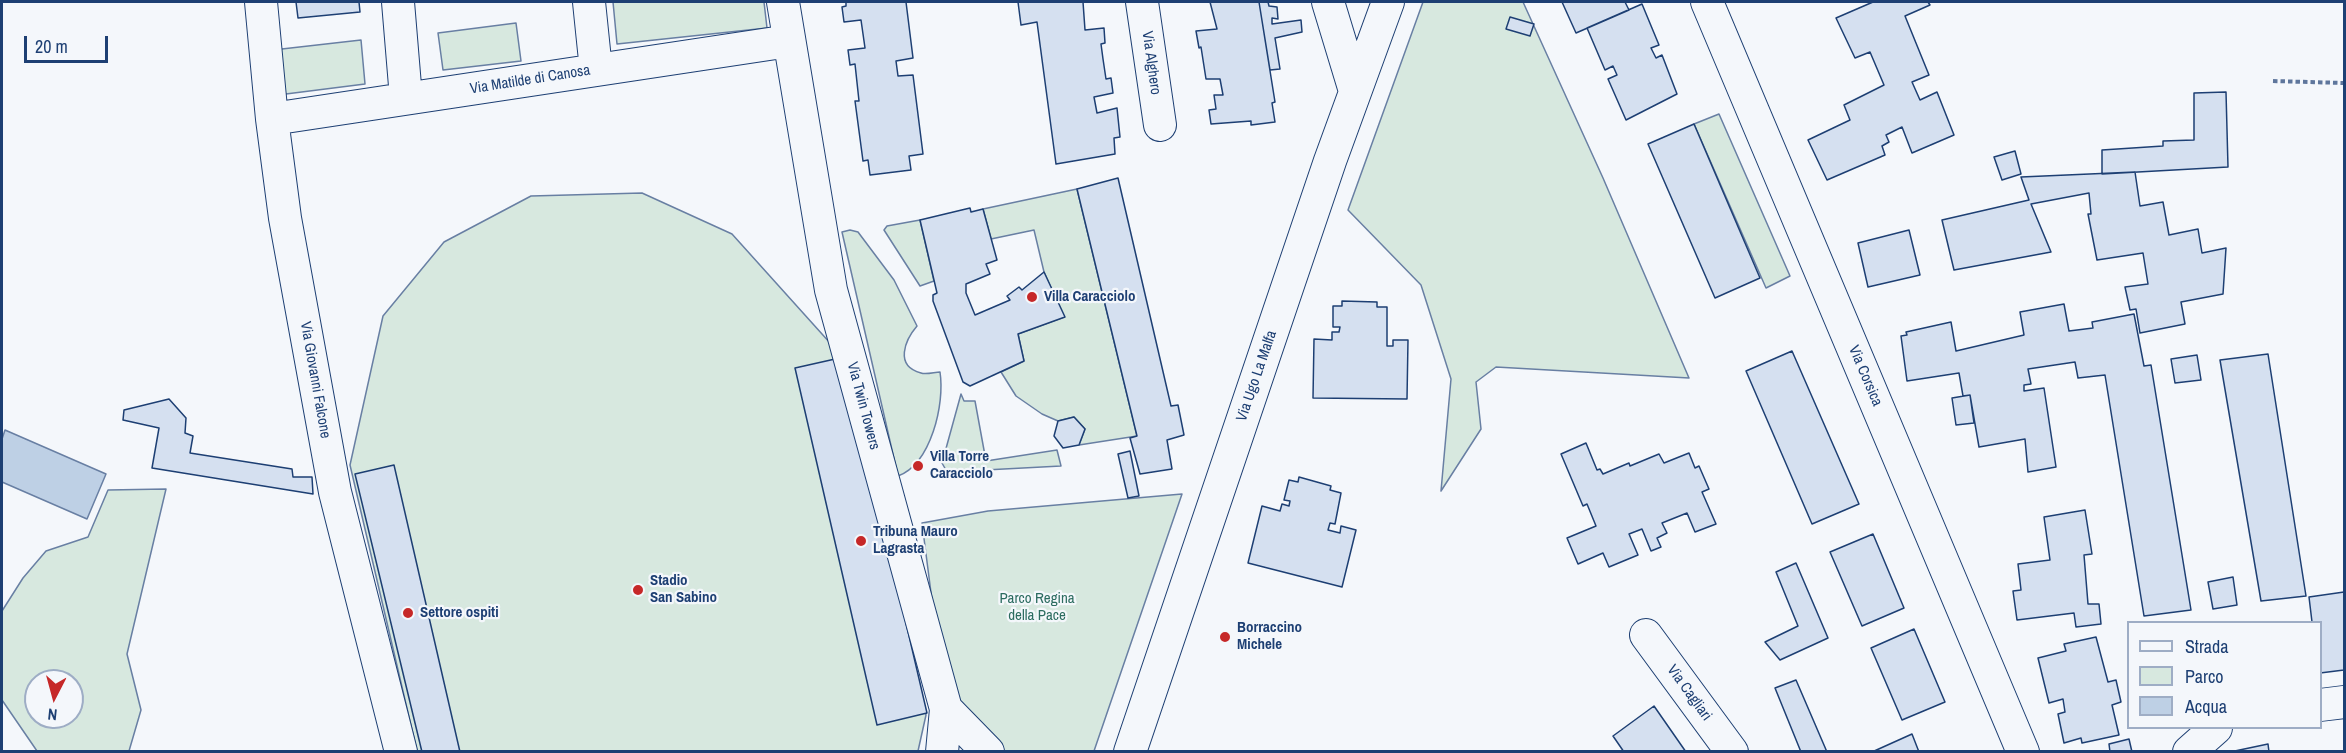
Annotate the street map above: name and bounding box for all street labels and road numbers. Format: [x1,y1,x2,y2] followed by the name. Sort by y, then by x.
[1138,30,1164,96] street label: Via Alghero
[469,62,591,98] street label: Via Matilde di Canosa
[296,320,334,440] street label: Via Giovanni Falcone
[1233,328,1281,424] street label: Via Ugo La Malfa
[1844,343,1886,409] street label: Via Corsica
[843,360,883,452] street label: Via Twin Towers
[1663,662,1715,724] street label: Via Cagliari

